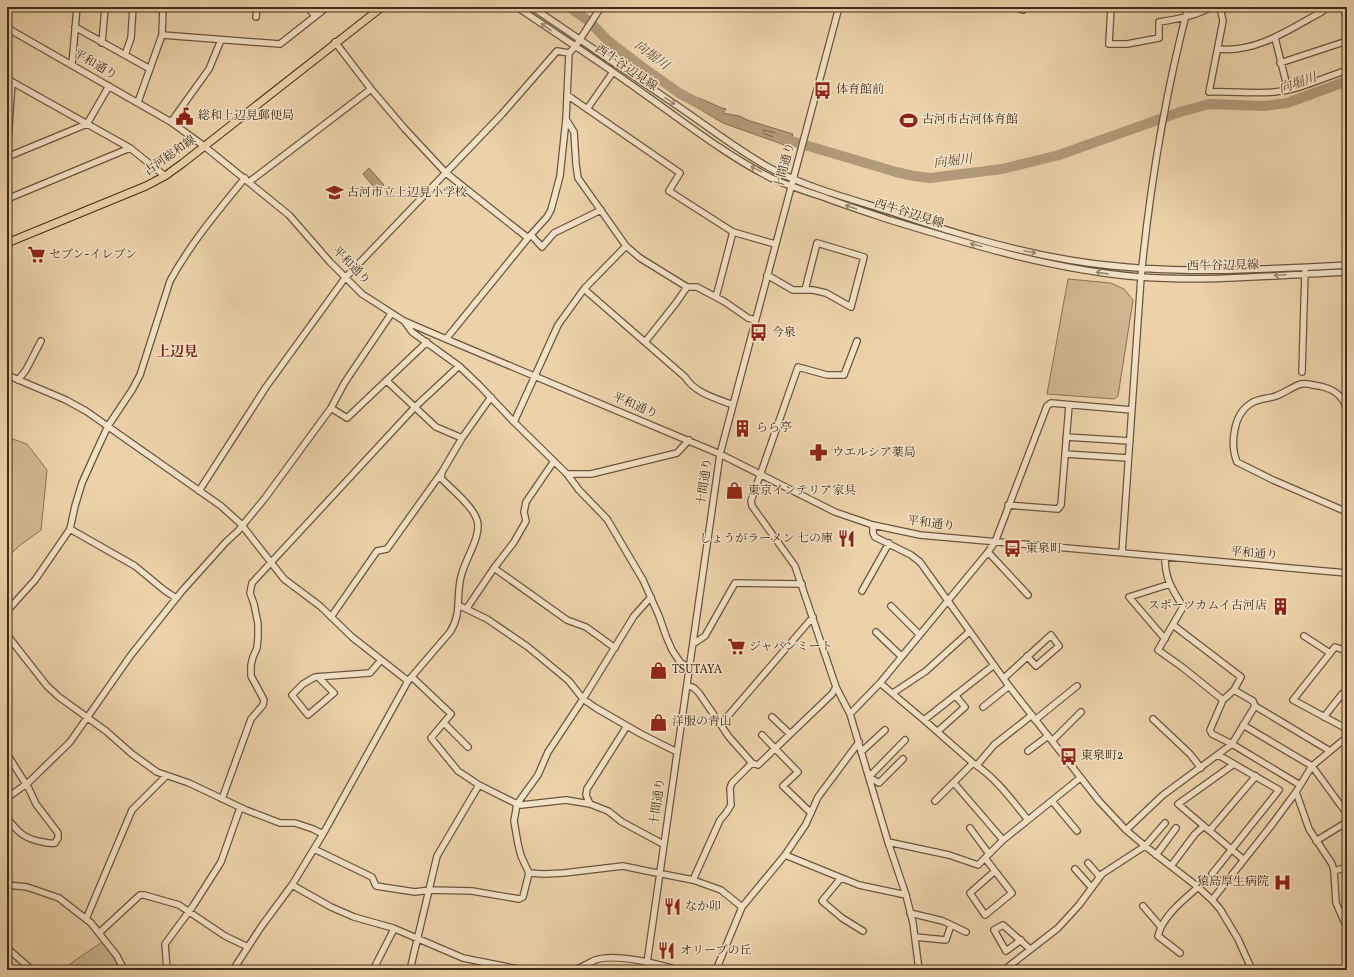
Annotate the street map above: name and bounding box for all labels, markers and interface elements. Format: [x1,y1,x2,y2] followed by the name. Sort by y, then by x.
[541,23,552,31] one-way arrow
[630,37,674,76] water label: 向堀川
[592,41,660,95] street label: 西牛谷辺見線
[70,46,120,84] street label: 平和通り
[1277,68,1321,99] water label: 向堀川
[813,80,833,100] bus stop icon: 体育館前
[836,82,884,98] place label: 体育館前
[664,97,675,105] one-way arrow
[175,106,195,126] public building icon: 総和上辺見郵便局
[198,108,294,124] place label: 総和上辺見郵便局
[899,110,919,130] sports icon: 古河市古河体育館
[922,112,1018,128] place label: 古河市古河体育館
[141,132,199,180] street label: 古河総和線
[771,141,799,191] street label: 十間通り
[933,150,975,173] water label: 向堀川
[750,165,762,172] one-way arrow
[324,183,344,203] school or university icon: 古河市立上辺見小学校
[347,185,467,201] place label: 古河市立上辺見小学校
[872,196,946,232] street label: 西牛谷辺見線
[845,203,858,210] one-way arrow
[969,241,982,249] one-way arrow
[328,243,374,289] street label: 平和通り
[26,245,46,265] supermarket icon: セブン-イレブン
[49,247,137,263] place label: セブン-イレブン
[1024,248,1037,256] one-way arrow
[1187,257,1259,275] street label: 西牛谷辺見線
[1096,269,1109,277] one-way arrow
[1274,271,1287,279] one-way arrow
[749,323,769,343] bus stop icon: 今泉
[772,325,796,341] place label: 今泉
[156,343,198,362] district label: 上辺見
[610,389,660,423] street label: 平和通り
[733,418,753,438] building icon: らら亭
[756,420,792,436] place label: らら亭
[809,443,829,463] pharmacy icon: ウエルシア薬局
[832,445,916,461] place label: ウエルシア薬局
[694,457,716,507] street label: 十間通り
[725,481,745,501] shop icon: 東京インテリア家具
[748,483,856,499] place label: 東京インテリア家具
[906,513,956,535] street label: 平和通り
[836,529,856,549] restaurant icon: しょうがラーメン 七の庫
[699,531,833,547] place label: しょうがラーメン 七の庫
[1003,539,1023,559] bus stop icon: 東泉町
[1026,541,1062,557] place label: 東泉町
[1229,544,1279,564] street label: 平和通り
[1270,596,1290,616] building icon: スポーツカムイ古河店
[1148,598,1267,614] place label: スポーツカムイ古河店
[726,637,746,657] supermarket icon: ジャパンミート
[749,639,833,655] place label: ジャパンミート
[649,660,669,680] shop icon: TSUTAYA
[672,662,723,678] place label: TSUTAYA
[649,712,669,732] shop icon: 洋服の青山
[672,714,732,730] place label: 洋服の青山
[1058,746,1078,766] bus stop icon: 東泉町2
[1081,748,1123,764] place label: 東泉町2
[647,777,669,827] street label: 十間通り
[1272,872,1292,892] hospital icon: 猿島厚生病院
[1197,874,1269,890] place label: 猿島厚生病院
[662,897,682,917] restaurant icon: なか卯
[685,899,721,915] place label: なか卯
[657,941,677,961] restaurant icon: オリーブの丘
[680,943,751,959] place label: オリーブの丘

